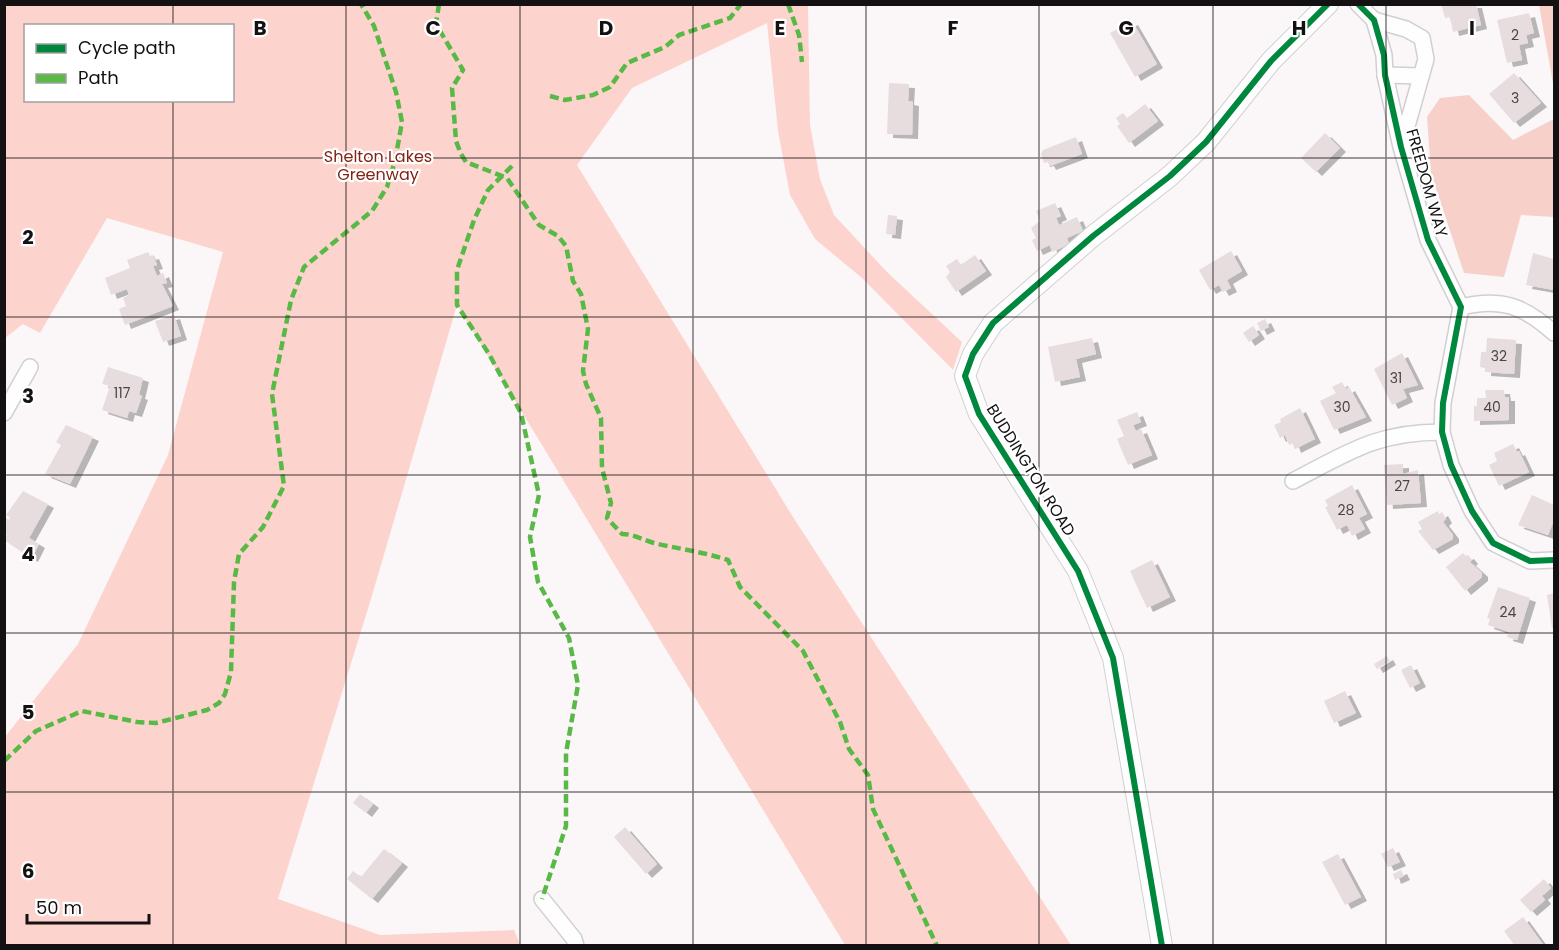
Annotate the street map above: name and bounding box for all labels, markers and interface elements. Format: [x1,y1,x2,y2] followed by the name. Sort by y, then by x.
[253,14,267,42] text: B
[425,14,441,42] text: C
[599,14,613,42] text: D
[775,14,785,42] text: E
[948,14,959,42] text: F
[1118,14,1134,42] text: G
[1292,14,1306,42] text: H
[1469,14,1475,42] text: I
[24,24,234,102] legend
[1511,25,1519,45] house number: 2
[78,35,176,60] text: Cycle path
[78,65,119,90] text: Path
[1511,88,1519,108] house number: 3
[1401,126,1454,241] street label: FREEDOM WAY
[324,145,432,186] park label: Shelton Lakes Greenway
[22,223,34,251] text: 2
[1491,346,1507,366] house number: 32
[1390,368,1402,388] house number: 31
[22,382,34,410] text: 3
[114,383,131,403] house number: 117
[1333,397,1351,417] house number: 30
[1483,397,1501,417] house number: 40
[981,399,1081,541] street label: BUDDINGTON ROAD
[1394,476,1410,496] house number: 27
[1338,500,1355,520] house number: 28
[21,540,35,568] text: 4
[1500,602,1517,622] house number: 24
[22,698,35,726] text: 5
[22,857,34,885] text: 6
[27,887,148,925] scale bar
[36,895,82,920] text: 50 m

